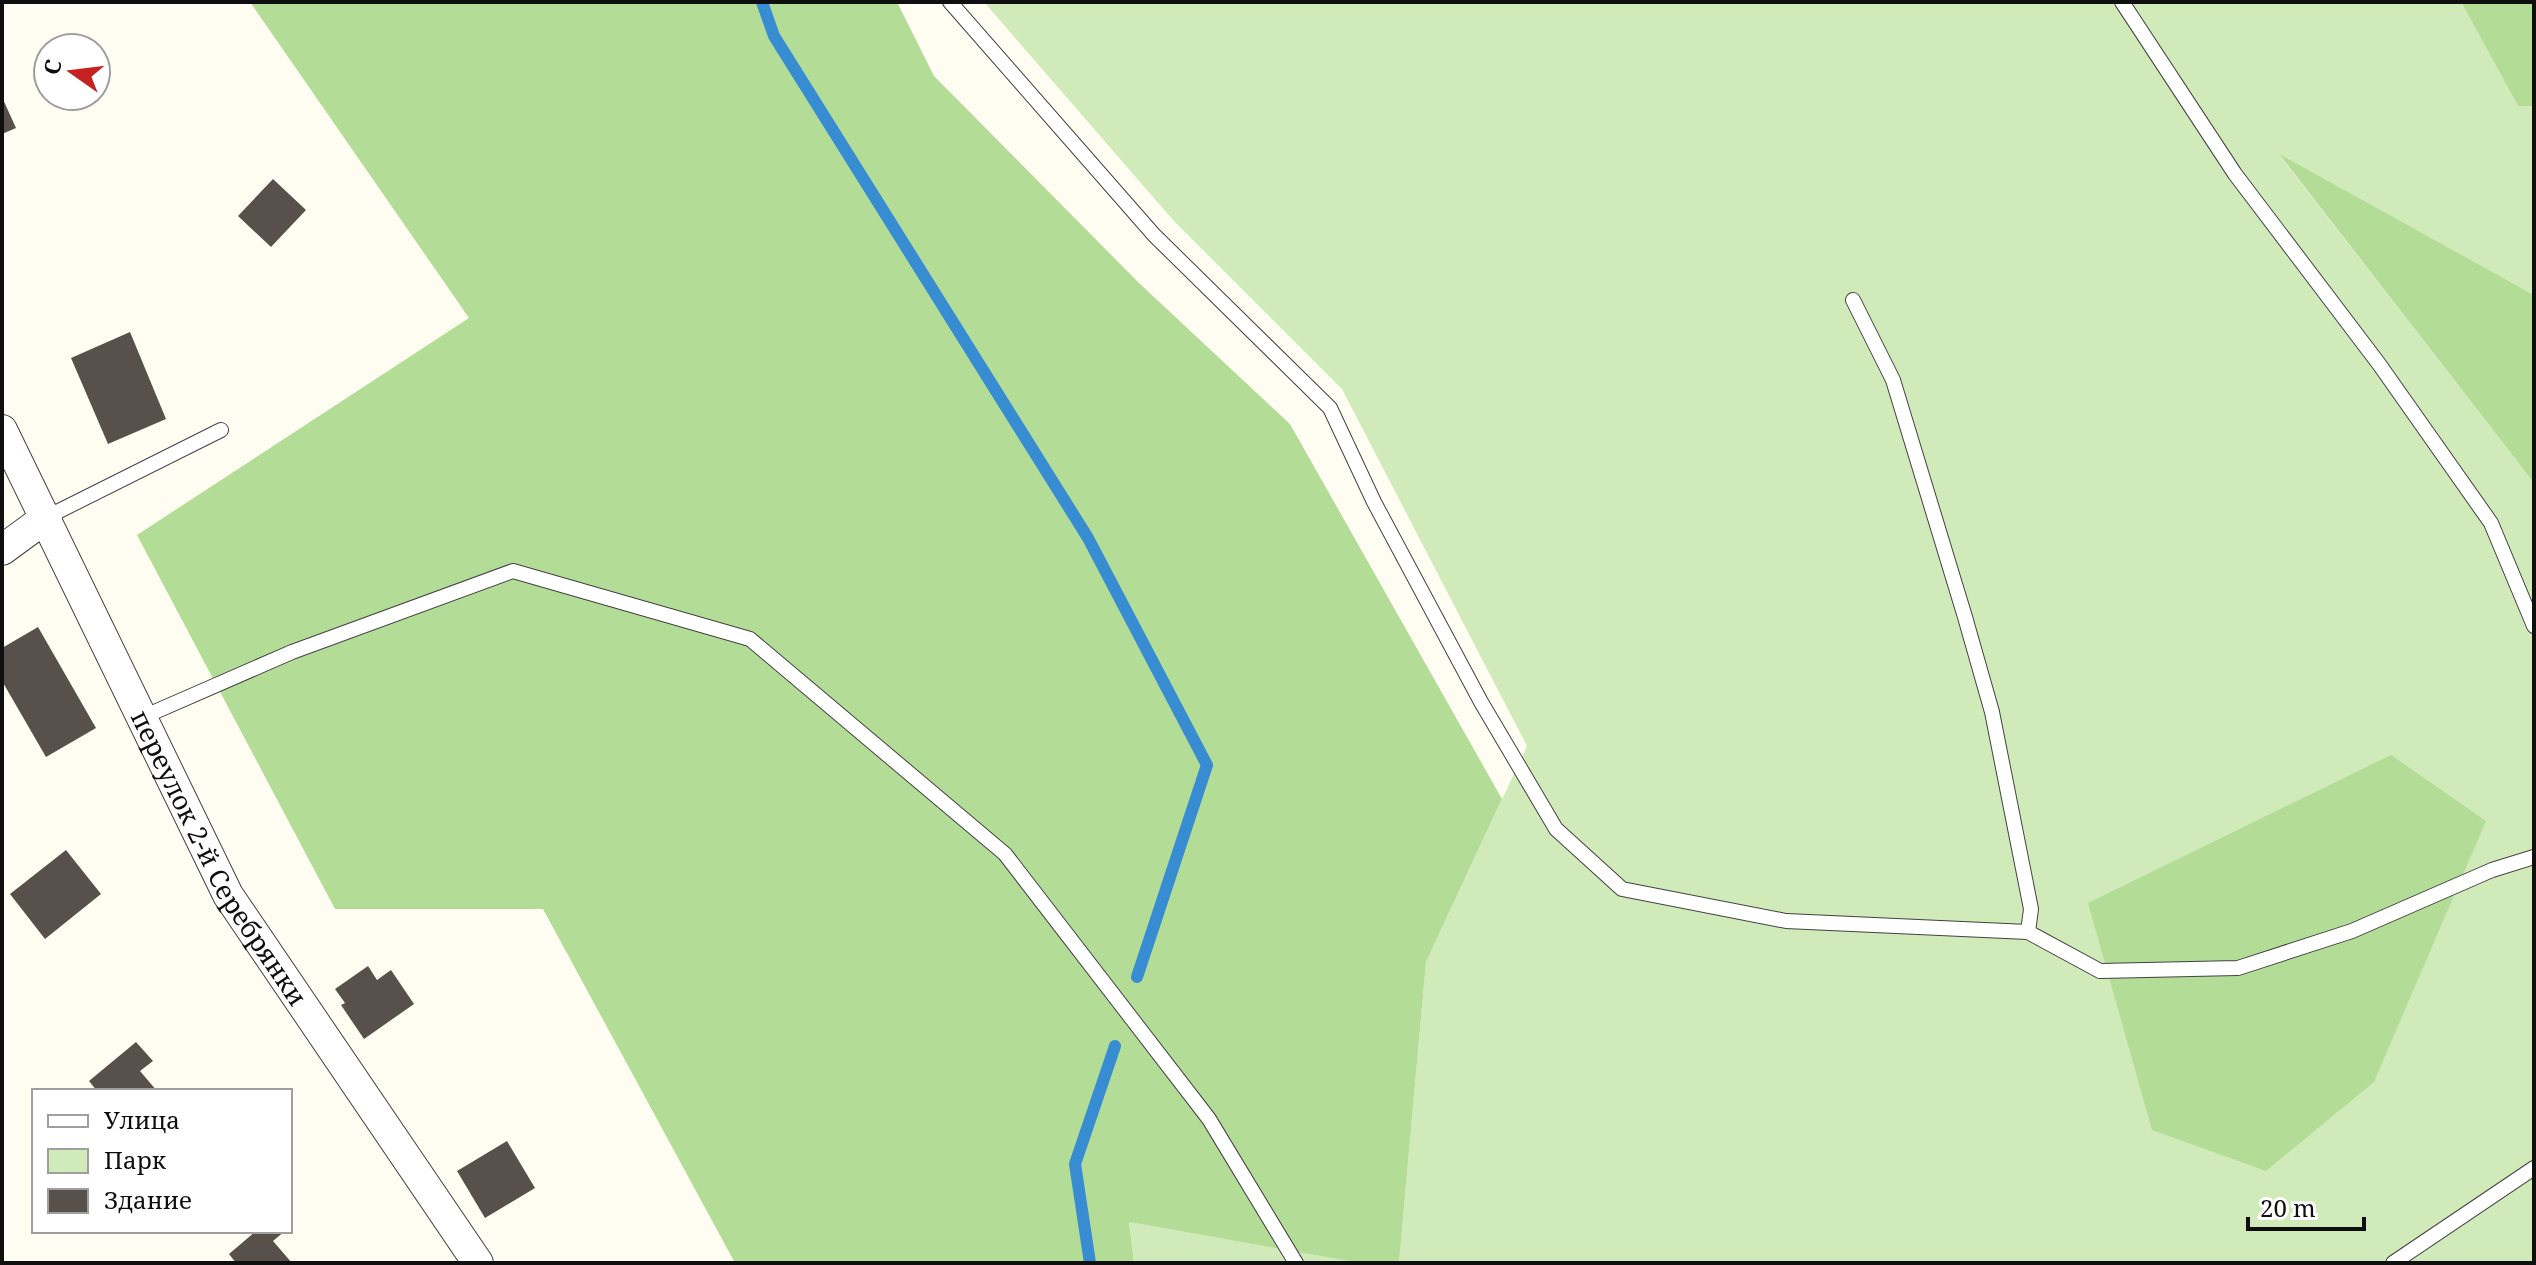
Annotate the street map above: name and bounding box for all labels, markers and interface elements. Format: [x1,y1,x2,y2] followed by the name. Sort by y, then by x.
[32,32,112,112] north arrow
[35,56,68,78] text: С
[123,704,316,1013] street label: переулок 2-й Серебрянки
[32,1089,292,1233] legend
[104,1103,180,1136] text: Улица
[104,1143,167,1176] text: Парк
[2248,1181,2364,1231] scale bar
[104,1183,192,1216] text: Здание
[2260,1191,2316,1224] text: 20 m

